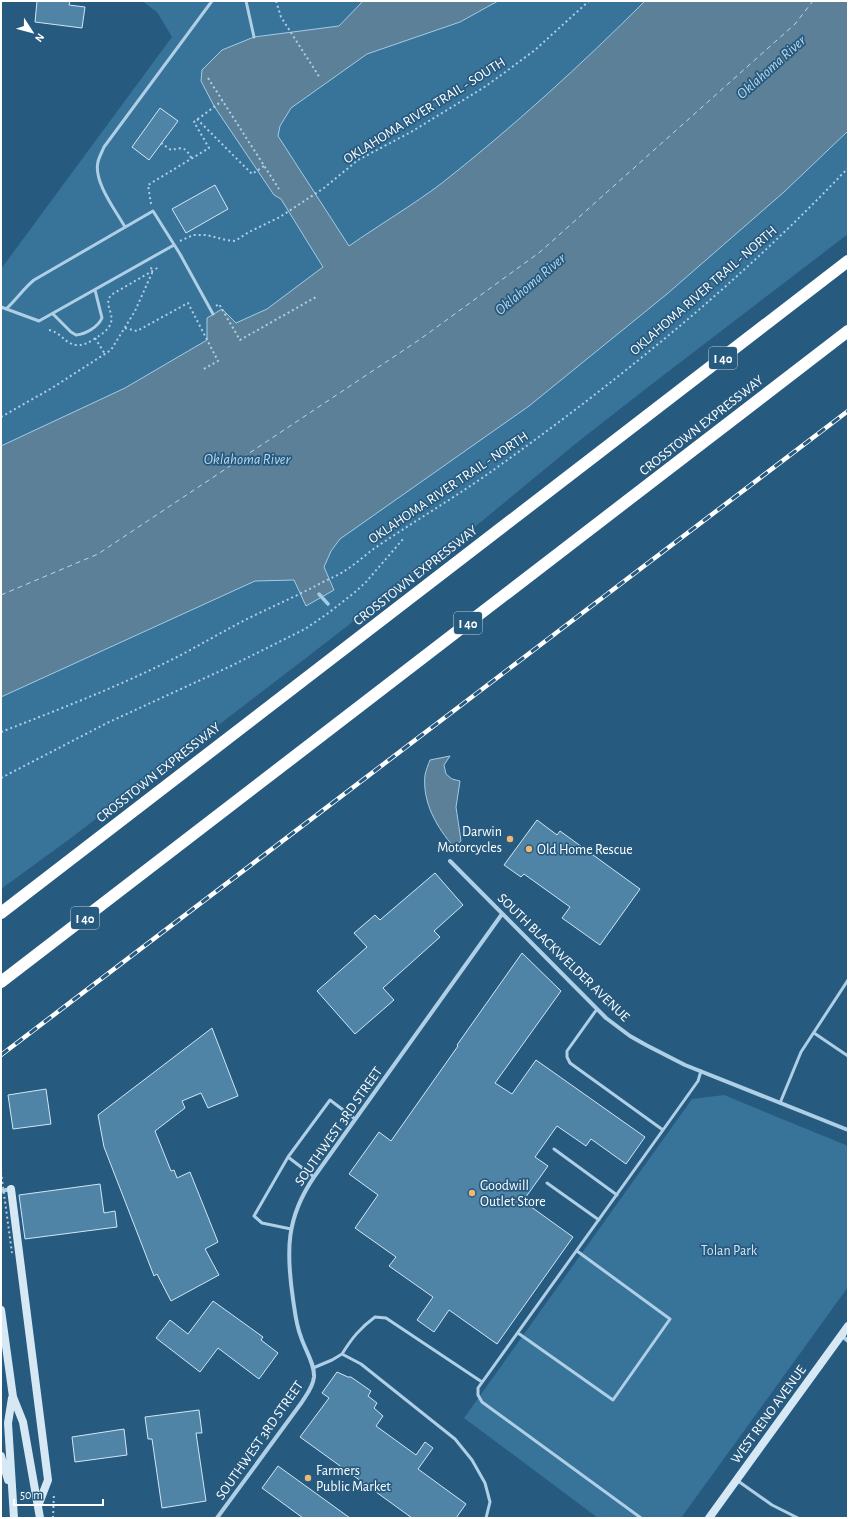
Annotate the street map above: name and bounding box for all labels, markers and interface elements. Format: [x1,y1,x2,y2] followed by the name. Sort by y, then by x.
[12,12,52,52] north arrow
[33,31,46,44] text: N
[734,32,809,102] water label: Oklahoma River
[341,55,508,167] street label: OKLAHOMA RIVER TRAIL - SOUTH
[628,223,780,358] street label: OKLAHOMA RIVER TRAIL - NORTH
[492,250,569,318] water label: Oklahoma River
[709,347,737,369] road number: I 40
[637,373,767,478] street label: CROSSTOWN EXPRESSWAY
[366,429,531,547] street label: OKLAHOMA RIVER TRAIL - NORTH
[204,452,291,467] water label: Oklahoma River
[351,523,481,628] street label: CROSSTOWN EXPRESSWAY
[454,612,482,634] road number: I 40
[94,720,224,825] street label: CROSSTOWN EXPRESSWAY
[437,825,502,855] place label: Darwin Motorcycles
[505,834,515,844] marker: Darwin Motorcycles
[537,843,633,857] place label: Old Home Rescue
[524,844,534,854] marker: Old Home Rescue
[495,891,632,1025] street label: SOUTH BLACKWELDER AVENUE
[71,907,99,929] road number: I 40
[292,1064,385,1189] street label: SOUTHWEST 3RD STREET
[480,1179,546,1209] place label: Goodwill Outlet Store
[467,1188,477,1198] marker: Goodwill Outlet Store
[701,1244,758,1258] park label: Tolan Park
[729,1363,809,1466] street label: WEST RENO AVENUE
[213,1378,306,1503] street label: SOUTHWEST 3RD STREET
[316,1464,391,1494] place label: Farmers Public Market
[303,1473,313,1483] marker: Farmers Public Market
[14,1481,103,1507] scale bar
[20,1489,43,1501] text: 50 m

